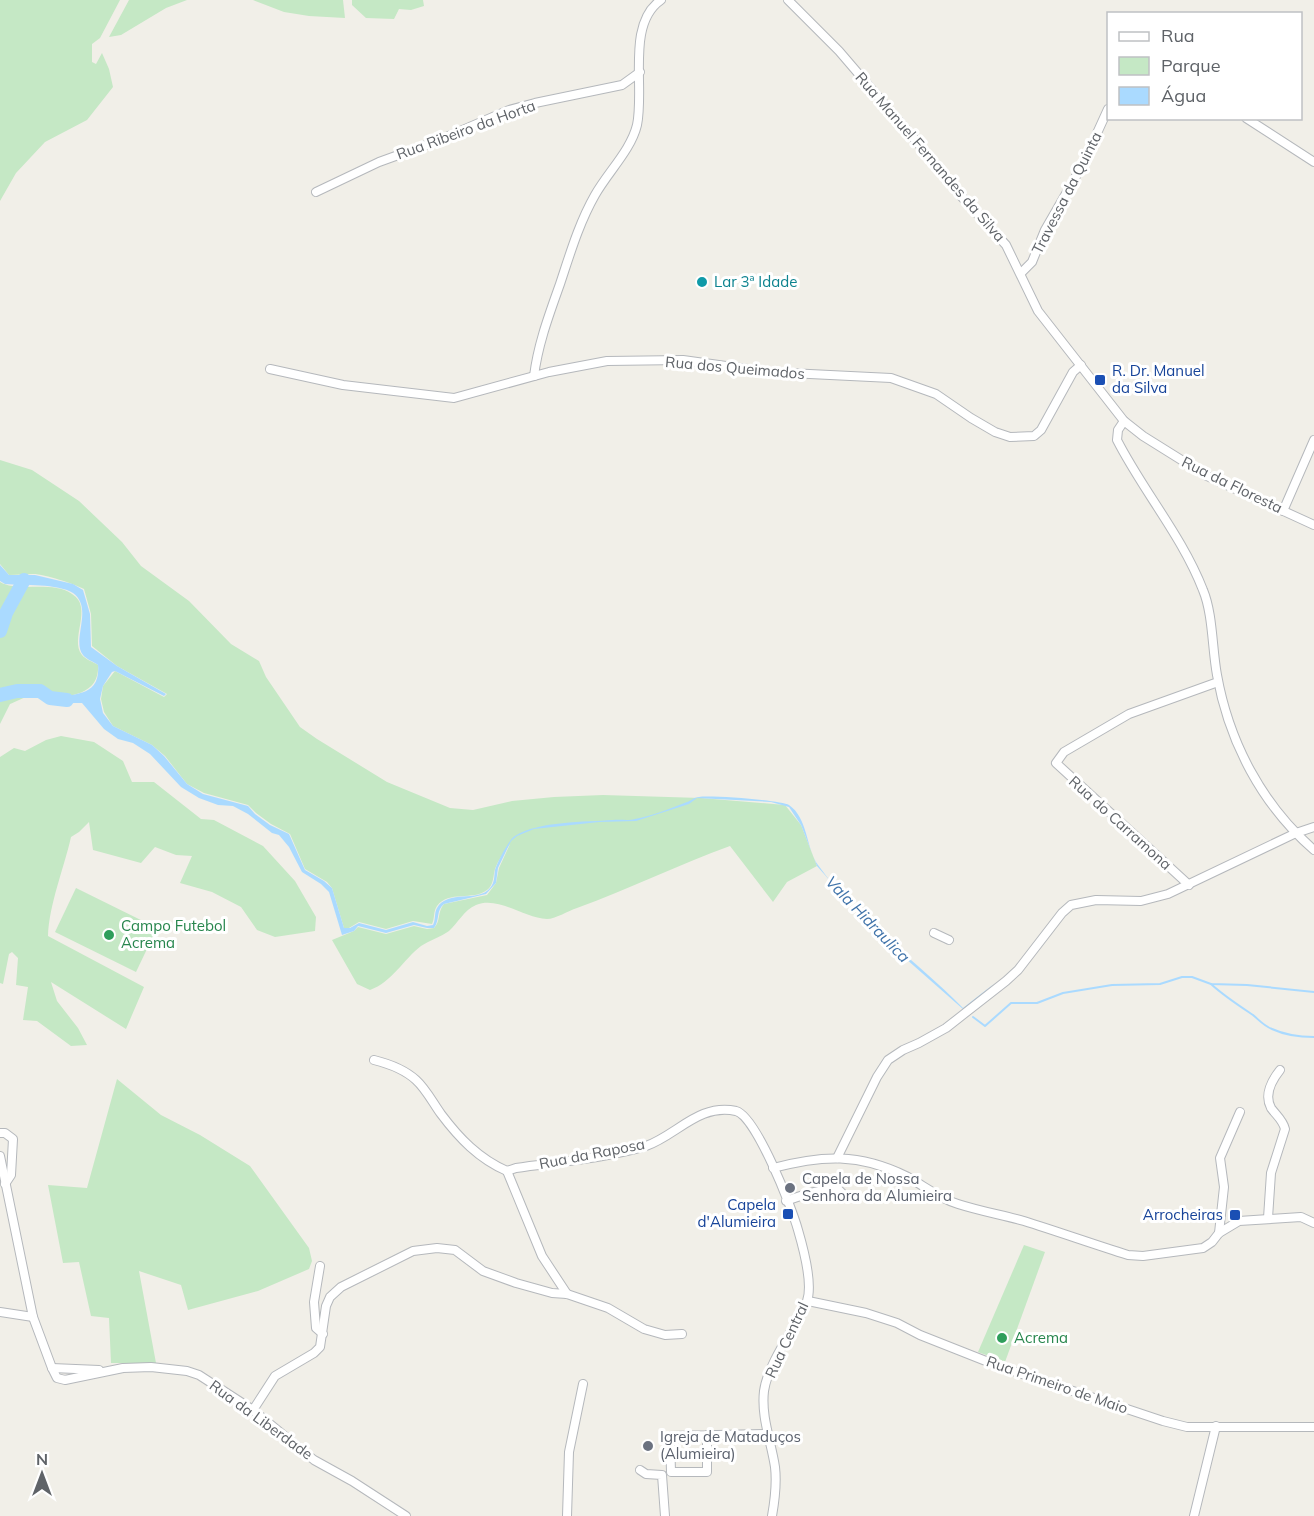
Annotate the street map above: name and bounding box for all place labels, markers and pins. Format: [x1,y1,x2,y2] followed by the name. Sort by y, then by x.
[714,272,797,291] place label: Lar 3ª Idade
[695,275,709,289] marker: Lar 3ª Idade
[1112,361,1205,397] place label: R. Dr. Manuel da Silva
[1093,373,1107,387] marker: R. Dr. Manuel da Silva
[121,916,226,952] place label: Campo Futebol Acrema
[102,928,116,942] marker: Campo Futebol Acrema
[802,1169,952,1205] place label: Capela de Nossa Senhora da Alumieira
[783,1181,797,1195] marker: Capela de Nossa Senhora da Alumieira
[698,1195,776,1231] place label: Capela d'Alumieira
[1143,1205,1223,1224] place label: Arrocheiras
[781,1207,795,1221] marker: Capela d'Alumieira
[1228,1208,1242,1222] marker: Arrocheiras
[1014,1328,1068,1347] place label: Acrema
[995,1331,1009,1345] marker: Acrema
[660,1427,801,1463] place label: Igreja de Mataduços (Alumieira)
[641,1439,655,1453] marker: Igreja de Mataduços (Alumieira)

